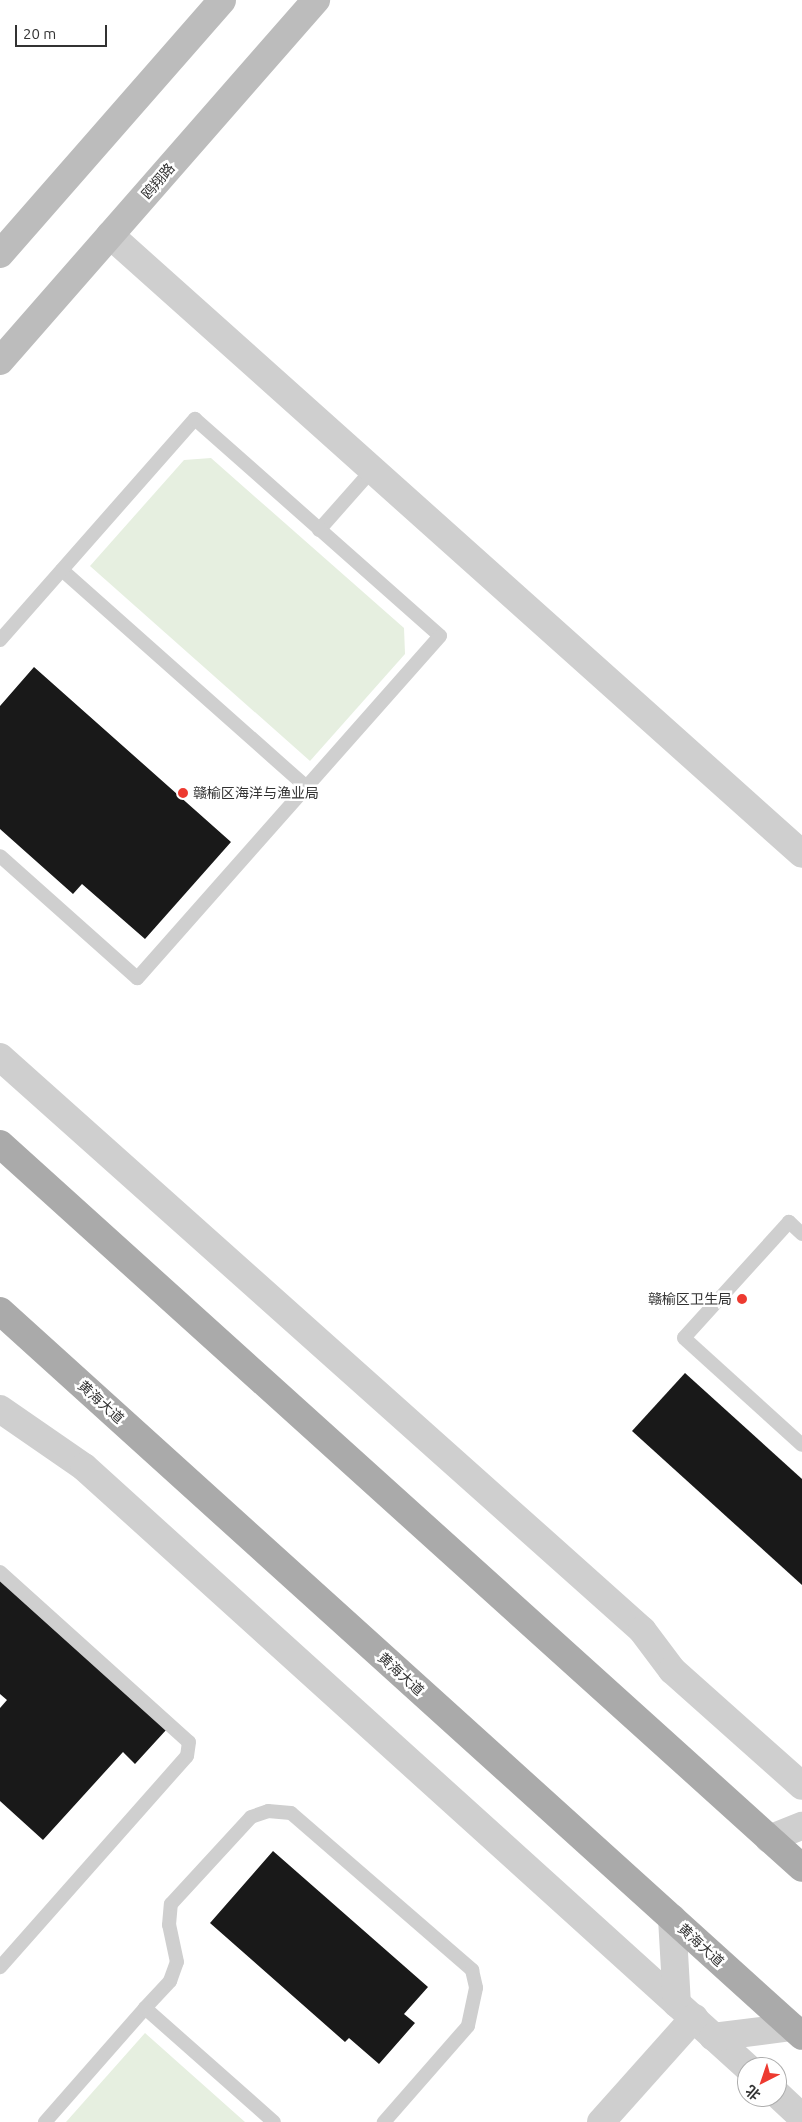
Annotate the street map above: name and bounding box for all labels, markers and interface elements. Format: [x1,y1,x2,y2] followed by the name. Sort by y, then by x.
[18,15,110,47] scale bar
[23,25,56,42] text: 20 m
[138,160,178,202] street label: 鸥翔路
[193,785,319,801] place label: 赣榆区海洋与渔业局
[177,787,189,799] marker: 赣榆区海洋与渔业局
[648,1291,732,1307] place label: 赣榆区卫生局
[736,1293,748,1305] marker: 赣榆区卫生局
[75,1377,127,1427] street label: 黄海大道
[375,1649,427,1699] street label: 黄海大道
[675,1920,727,1970] street label: 黄海大道
[737,2057,787,2107] north arrow
[742,2082,763,2103] text: 北

